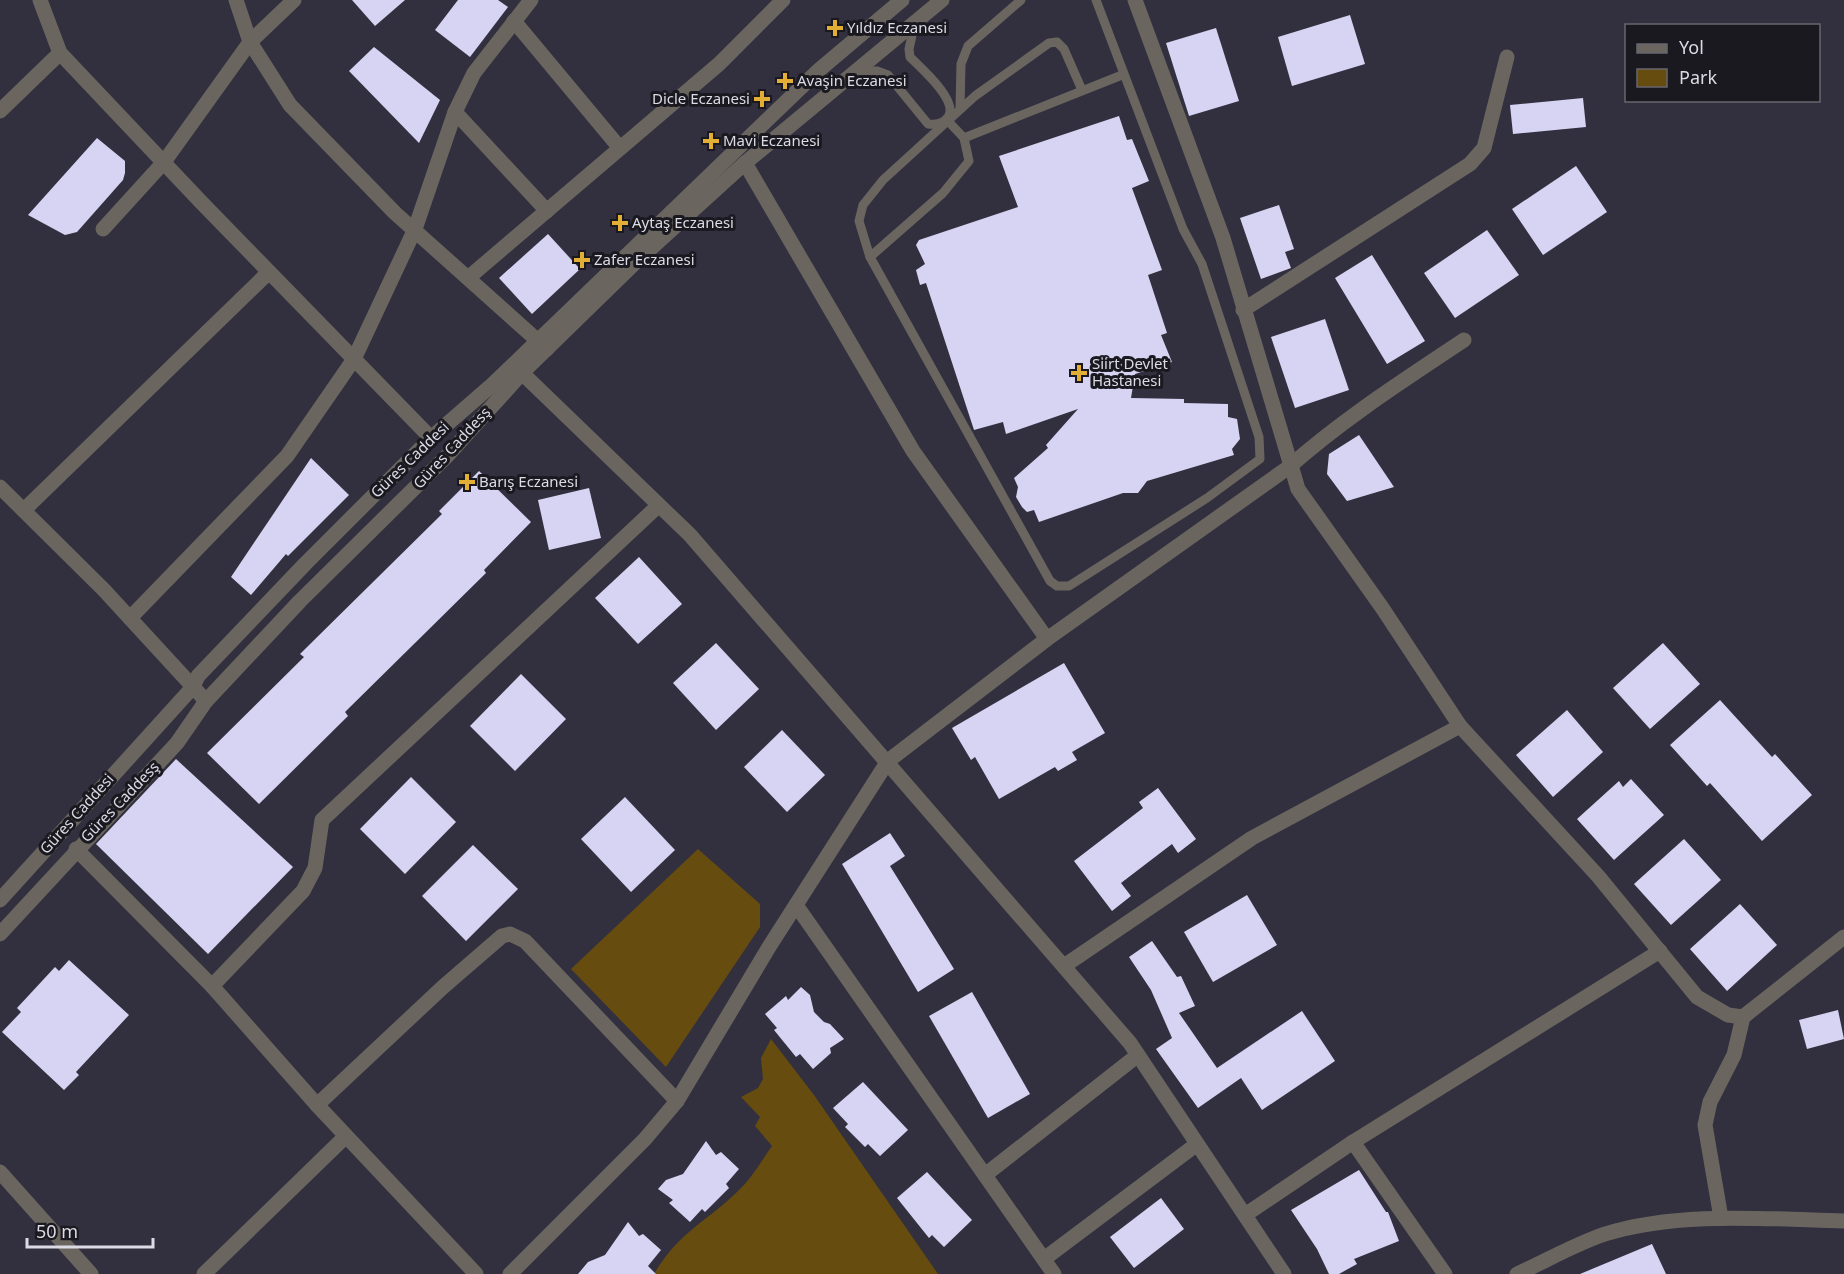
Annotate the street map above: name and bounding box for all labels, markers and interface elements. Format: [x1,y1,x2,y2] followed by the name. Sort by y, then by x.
[847,17,947,37] place label: Yıldız Eczanesi
[828,21,842,35] marker: Yıldız Eczanesi
[1625,24,1820,102] legend
[1679,35,1704,59] text: Yol
[1679,65,1717,89] text: Park
[797,70,907,90] place label: Avaşin Eczanesi
[778,74,792,88] marker: Avaşin Eczanesi
[652,88,750,108] place label: Dicle Eczanesi
[755,92,769,106] marker: Dicle Eczanesi
[723,130,820,150] place label: Mavi Eczanesi
[704,134,718,148] marker: Mavi Eczanesi
[632,212,734,232] place label: Aytaş Eczanesi
[613,216,627,230] marker: Aytaş Eczanesi
[594,249,695,269] place label: Zafer Eczanesi
[575,253,589,267] marker: Zafer Eczanesi
[1092,353,1169,390] place label: Siirt Devlet Hastanesi
[1070,364,1088,382] marker: Siirt Devlet Hastanesi
[408,402,494,492] street label: Güres Caddesş
[366,417,453,502] street label: Güres Caddesi
[479,471,578,491] place label: Barış Eczanesi
[460,475,474,489] marker: Barış Eczanesi
[76,757,163,846] street label: Güres Caddesş
[35,769,118,858] street label: Güres Caddesi
[27,1211,153,1249] scale bar
[36,1219,78,1243] text: 50 m

